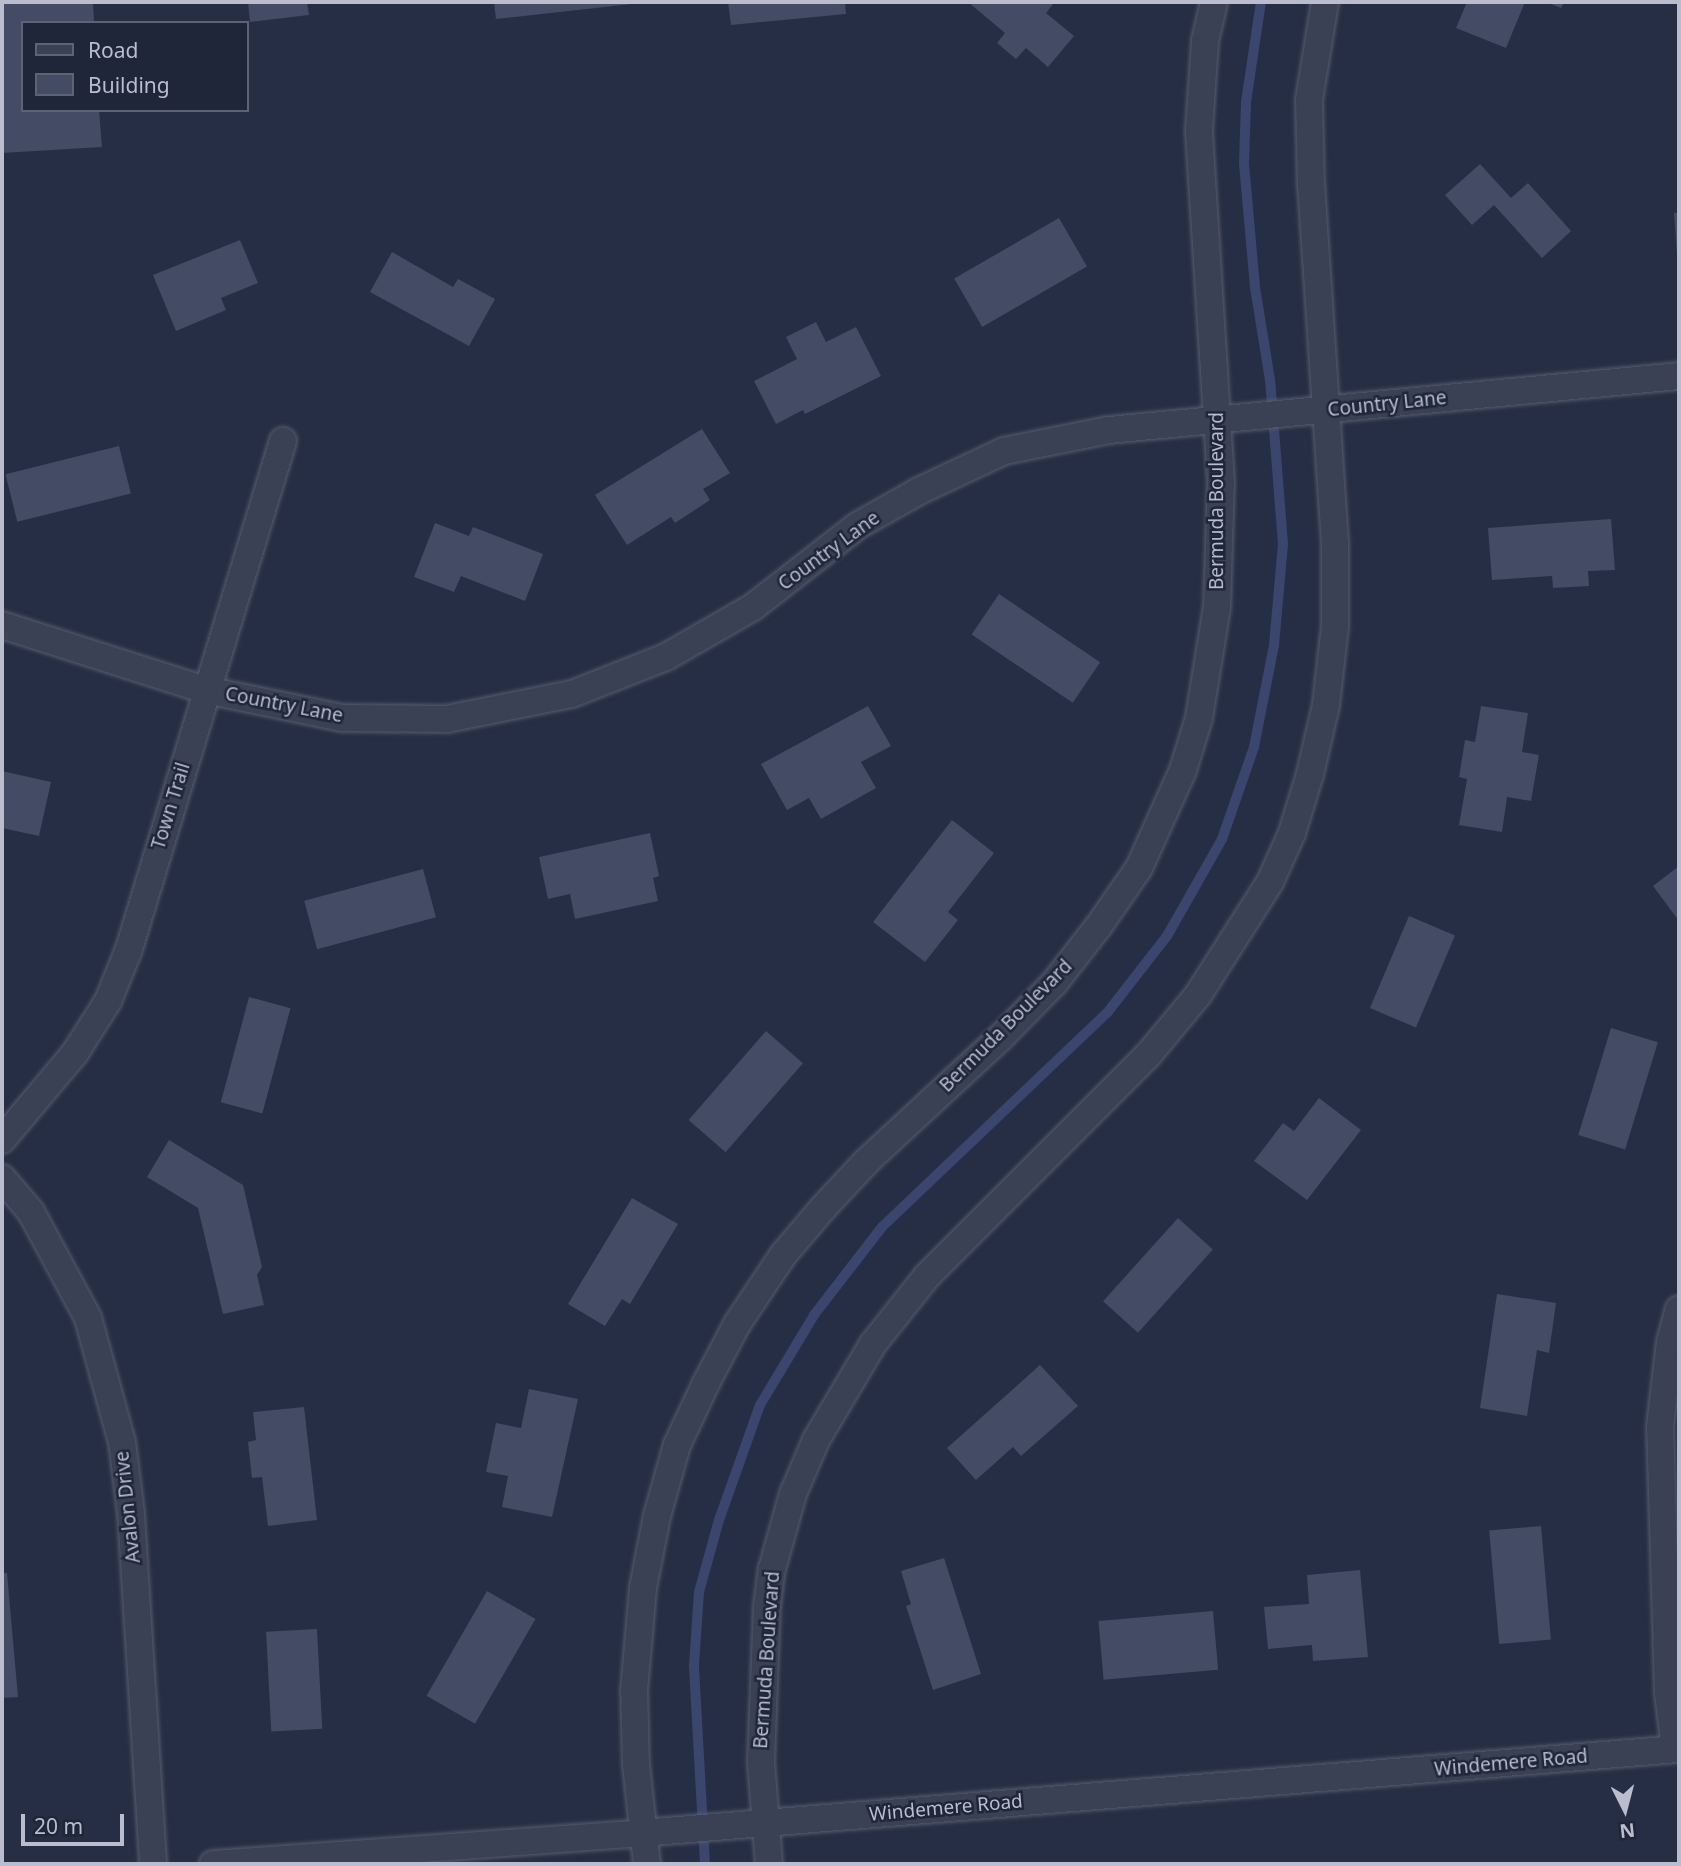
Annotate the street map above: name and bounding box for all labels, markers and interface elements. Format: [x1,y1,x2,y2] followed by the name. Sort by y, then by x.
[21,21,248,112] legend
[88,36,138,64] text: Road
[88,71,170,99] text: Building
[1326,386,1448,422] street label: Country Lane
[1206,412,1228,590] street label: Bermuda Boulevard
[774,507,884,595] street label: Country Lane
[223,682,345,728] street label: Country Lane
[147,760,195,852] street label: Town Trail
[935,955,1077,1097] street label: Bermuda Boulevard
[111,1450,145,1564] street label: Avalon Drive
[749,1570,785,1750] street label: Bermuda Boulevard
[1433,1745,1589,1781] street label: Windemere Road
[1590,1775,1660,1845] north arrow
[868,1790,1024,1826] street label: Windemere Road
[24,1800,128,1844] scale bar
[34,1812,83,1840] text: 20 m
[1618,1817,1636,1845] text: N

